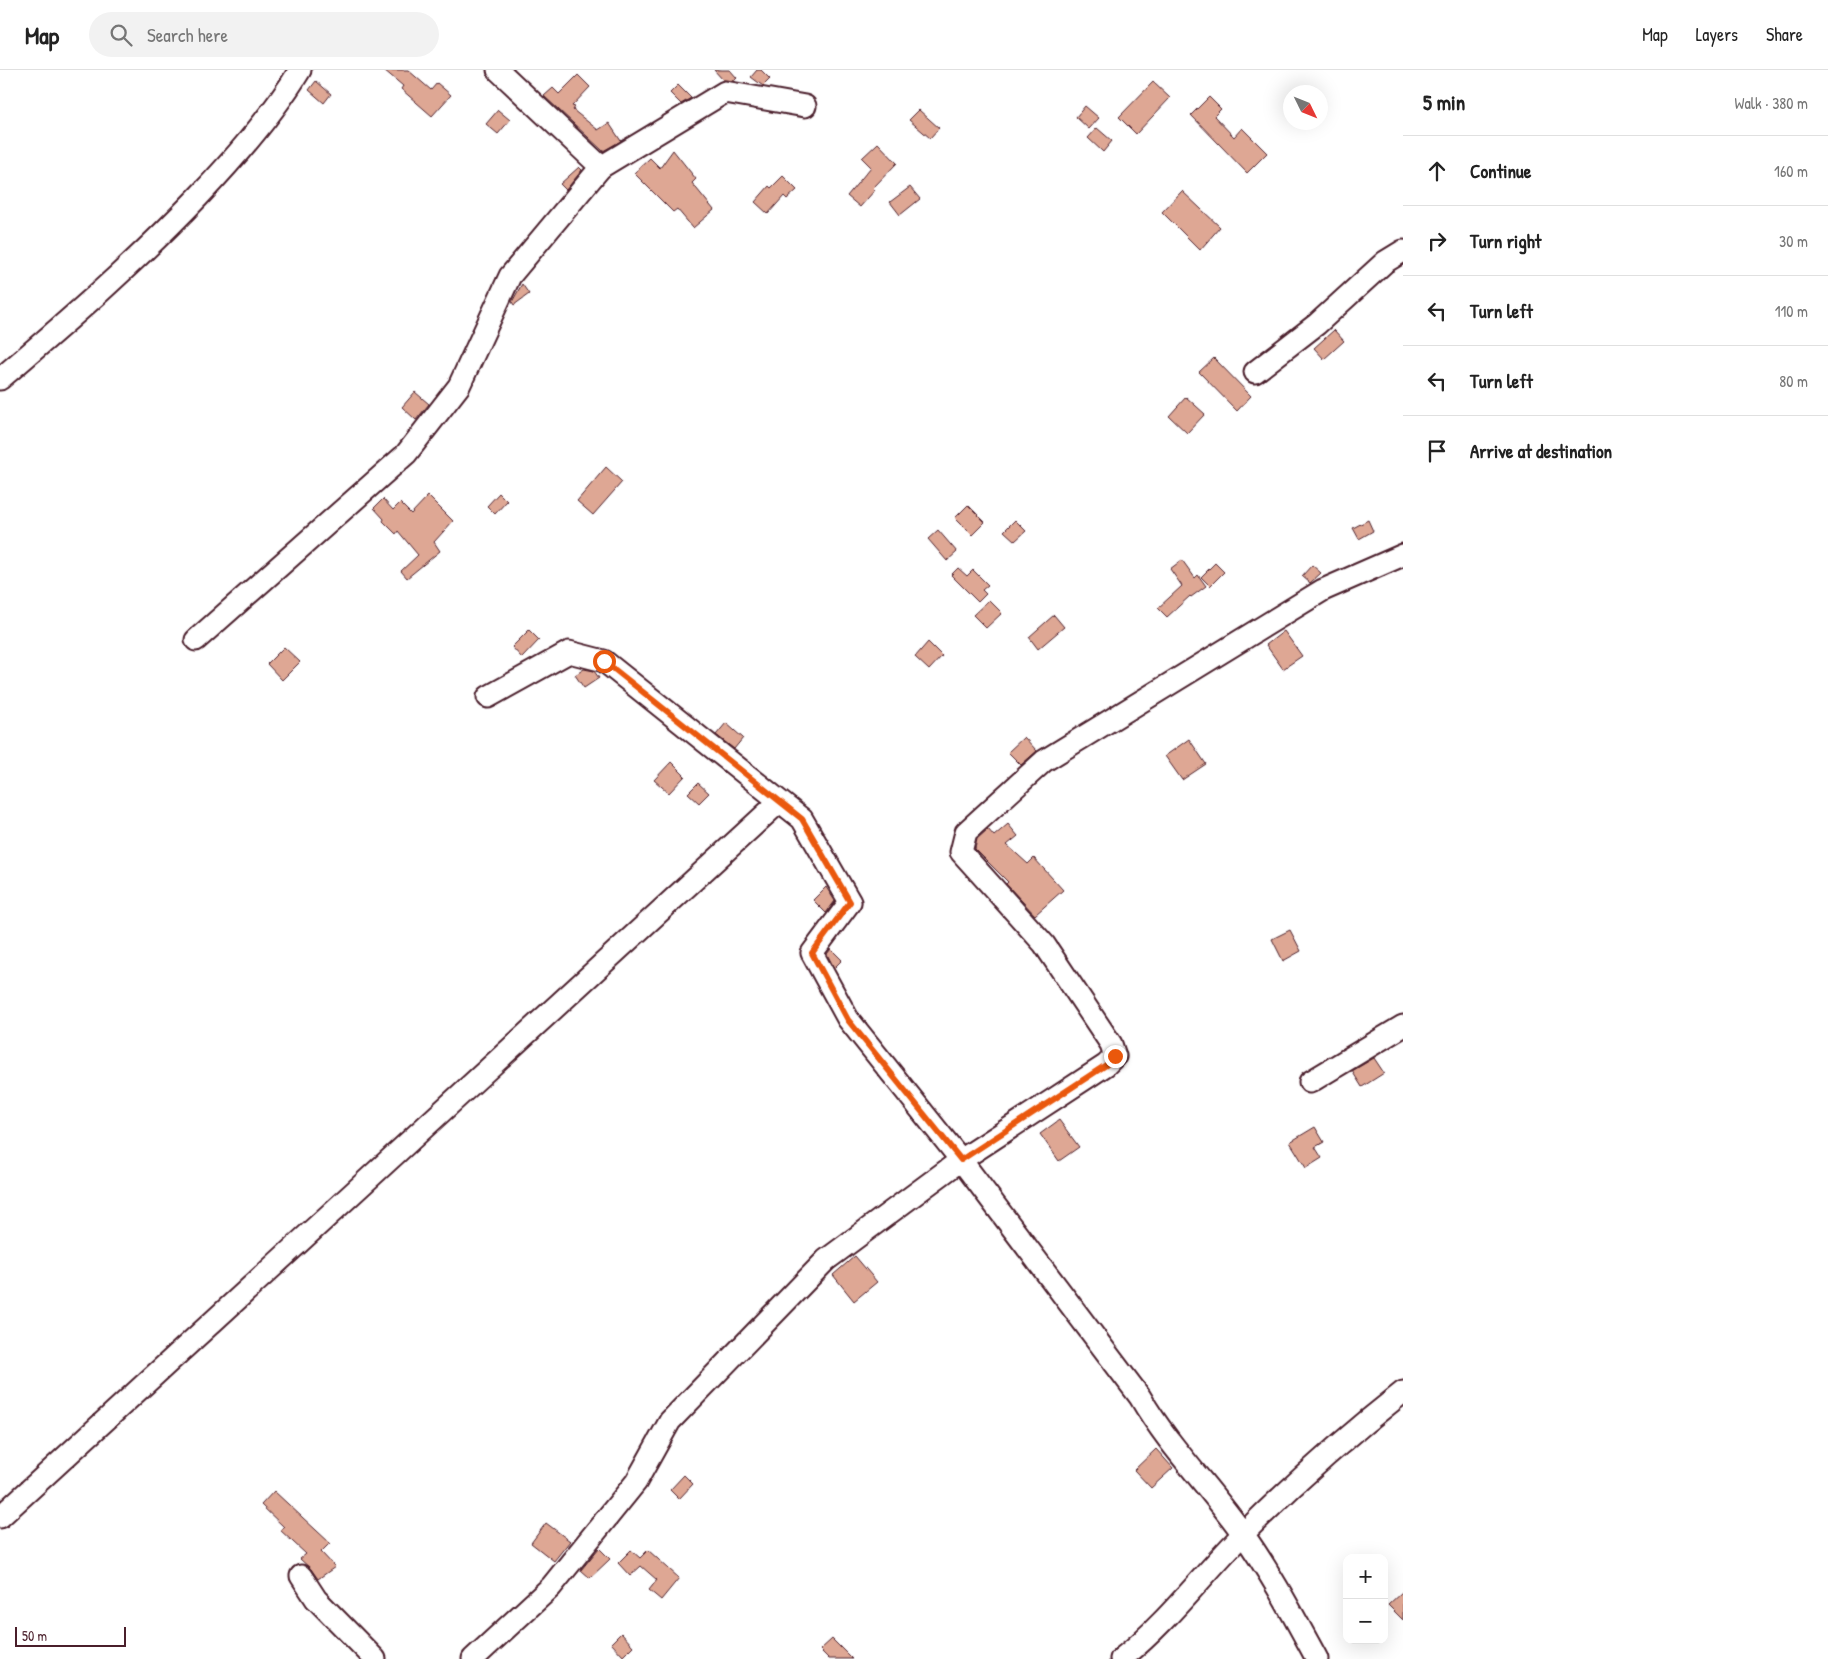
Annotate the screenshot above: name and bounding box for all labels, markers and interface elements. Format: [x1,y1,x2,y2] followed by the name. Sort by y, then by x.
[89,12,439,57] search box
[25,19,59,51] text: Map
[107,21,135,49] icon: search
[147,22,228,48] text: Search here
[1642,22,1668,47] text: Map
[1696,22,1738,47] text: Layers
[1766,22,1803,47] text: Share
[1283,85,1328,130] north arrow
[1423,88,1465,117] text: 5 min
[1735,92,1808,114] text: Walk · 380 m
[1423,157,1451,185] icon: ahead
[1470,158,1531,184] text: Continue
[1774,160,1808,182] text: 160 m
[1423,227,1451,255] icon: right
[1470,228,1541,254] text: Turn right
[1779,230,1808,252] text: 30 m
[1423,297,1451,325] icon: left
[1470,298,1533,324] text: Turn left
[1775,300,1808,322] text: 110 m
[1423,367,1451,395] icon: left
[1470,368,1533,394] text: Turn left
[1779,370,1808,392] text: 80 m
[1423,437,1451,465] icon: arrive
[1470,438,1612,464] text: Arrive at destination
[593,650,616,673] route start
[1104,1045,1127,1068] route end
[1343,1554,1388,1644] map controls
[1343,1554,1388,1599] button: +
[1343,1599,1388,1644] button: −
[15,1624,126,1647] scale bar
[22,1626,47,1645] text: 50 m

